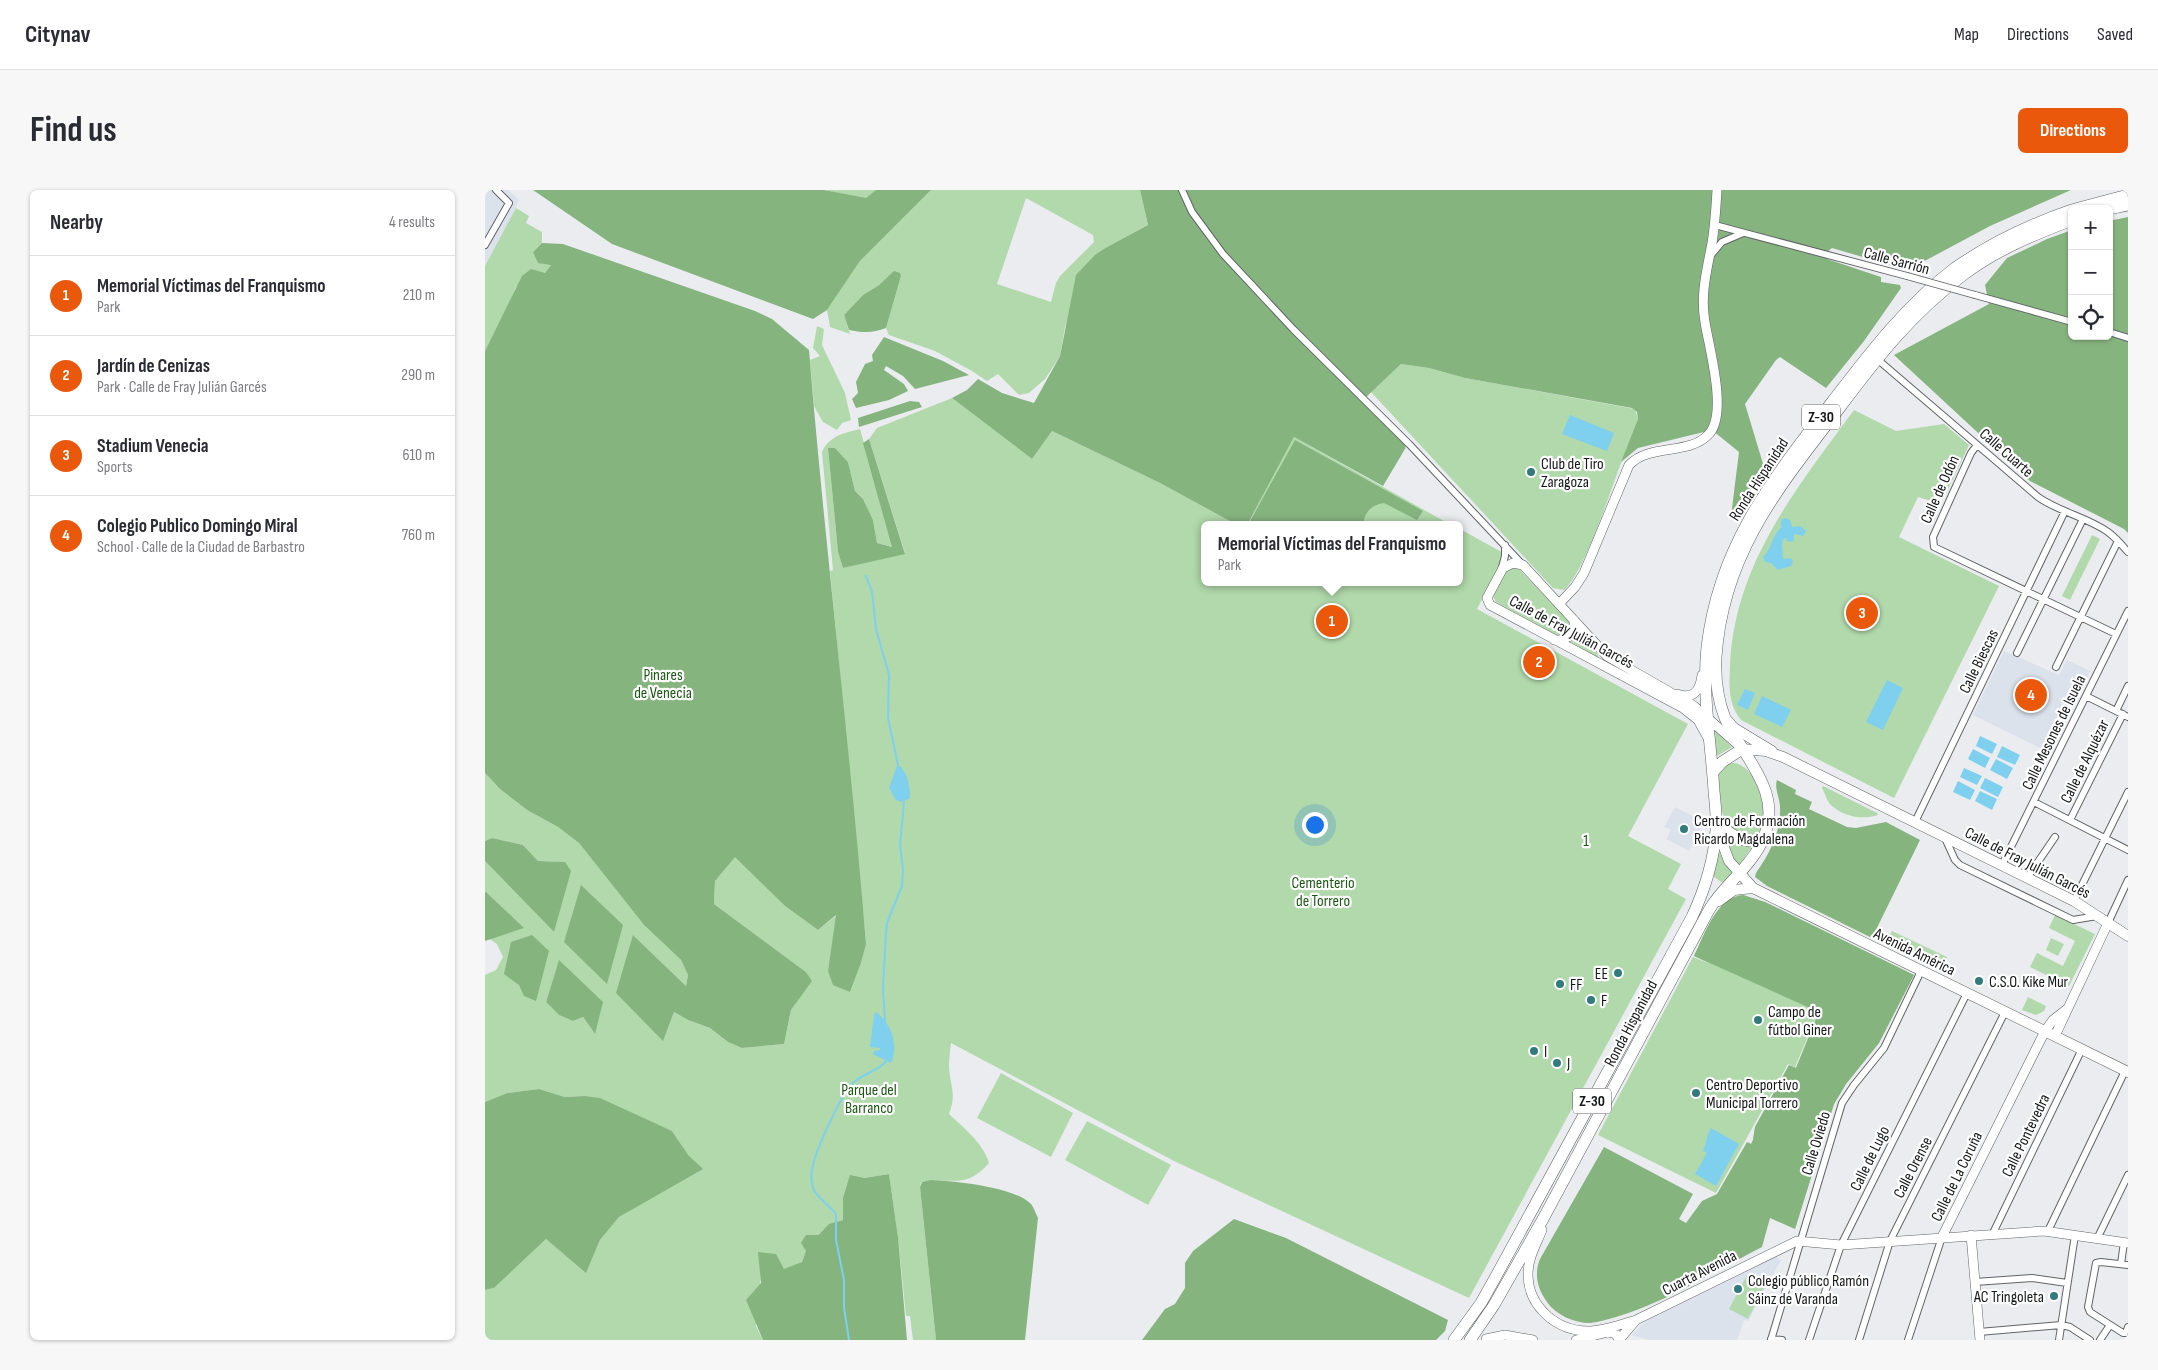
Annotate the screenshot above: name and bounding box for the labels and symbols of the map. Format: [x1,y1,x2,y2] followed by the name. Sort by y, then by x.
[1862,244,1932,279] street label: Calle Sarrión
[1802,404,1840,430] road number: Z-30
[1975,425,2037,482] street label: Calle Cuarte
[1725,435,1793,525] street label: Ronda Hispanidad
[1917,453,1964,526] street label: Calle de Odón
[1541,455,1604,492] place label: Club de Tiro Zaragoza
[1525,466,1537,478] marker: Club de Tiro Zaragoza
[1506,592,1637,673] street label: Calle de Fray Julián Garcés
[1846,594,1878,632] pin: 3
[1316,602,1348,640] pin: 1
[1956,626,2003,697] street label: Calle Biescas
[1523,643,1555,681] pin: 2
[634,666,692,703] park label: Pinares de Venecia
[2018,672,2090,793] street label: Calle Mesones de Isuela
[2015,676,2047,714] pin: 4
[2057,716,2114,807] street label: Calle de Alquézar
[1302,812,1328,838] your location
[1694,812,1805,849] place label: Centro de Formación Ricardo Magdalena
[1678,823,1690,835] marker: Centro de Formación Ricardo Magdalena
[1961,824,2093,903] street label: Calle de Fray Julián Garcés
[1583,832,1589,851] park label: 1
[1291,874,1355,911] park label: Cementerio de Torrero
[1870,924,1958,980] street label: Avenida América
[1595,965,1608,984] place label: EE
[1612,967,1624,979] marker: EE
[1989,973,2069,992] place label: C.S.O. Kike Mur
[1973,975,1985,987] marker: C.S.O. Kike Mur
[1570,976,1583,995] place label: FF
[1601,977,1662,1070] street label: Ronda Hispanidad
[1554,978,1566,990] marker: FF
[1601,992,1607,1011] place label: F
[1585,994,1597,1006] marker: F
[1768,1003,1832,1040] place label: Campo de fútbol Giner
[1752,1014,1764,1026] marker: Campo de fútbol Giner
[1544,1043,1547,1062] place label: I
[1528,1045,1540,1057] marker: I
[1566,1055,1570,1074] place label: J
[1551,1057,1563,1069] marker: J
[1706,1076,1798,1113] place label: Centro Deportivo Municipal Torrero
[841,1081,897,1118] park label: Parque del Barranco
[1690,1087,1702,1099] marker: Centro Deportivo Municipal Torrero
[1573,1088,1611,1114] road number: Z-30
[1998,1091,2055,1180] street label: Calle Pontevedra
[1798,1109,1835,1177] street label: Calle Oviedo
[1847,1123,1894,1194] street label: Calle de Lugo
[1927,1129,1987,1225] street label: Calle de La Coruña
[1890,1134,1937,1202] street label: Calle Orense
[1659,1247,1740,1300] street label: Cuarta Avenida
[1748,1272,1869,1309] place label: Colegio público Ramón Sáinz de Varanda
[1732,1283,1744,1295] marker: Colegio público Ramón Sáinz de Varanda
[1973,1288,2044,1307] place label: AC Tringoleta
[2048,1290,2060,1302] marker: AC Tringoleta

